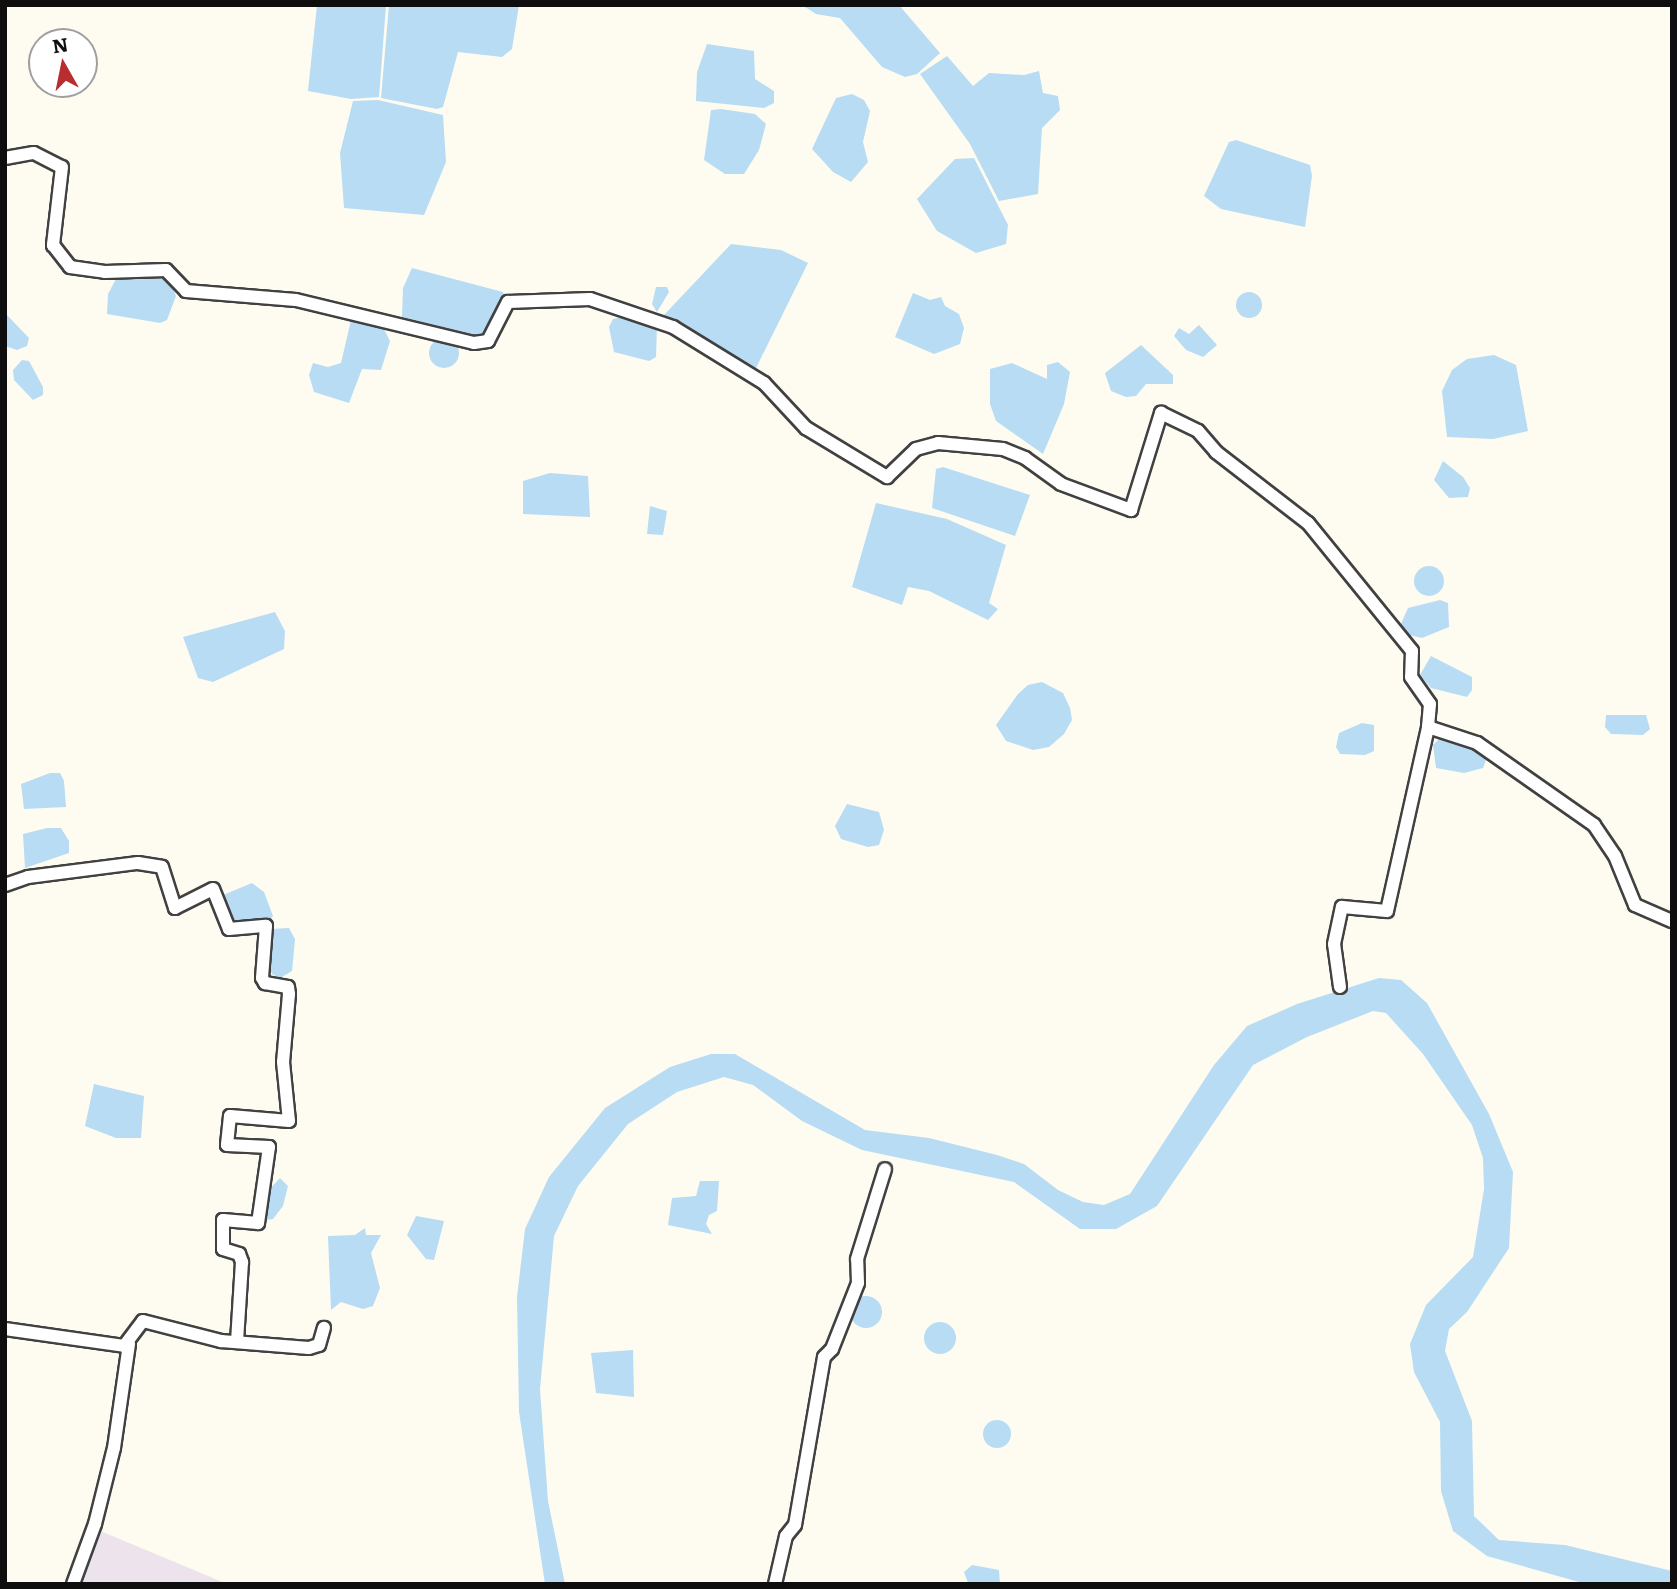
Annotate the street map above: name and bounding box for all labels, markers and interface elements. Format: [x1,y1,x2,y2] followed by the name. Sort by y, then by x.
[28,28,98,98] north arrow
[50,29,70,59] text: N

